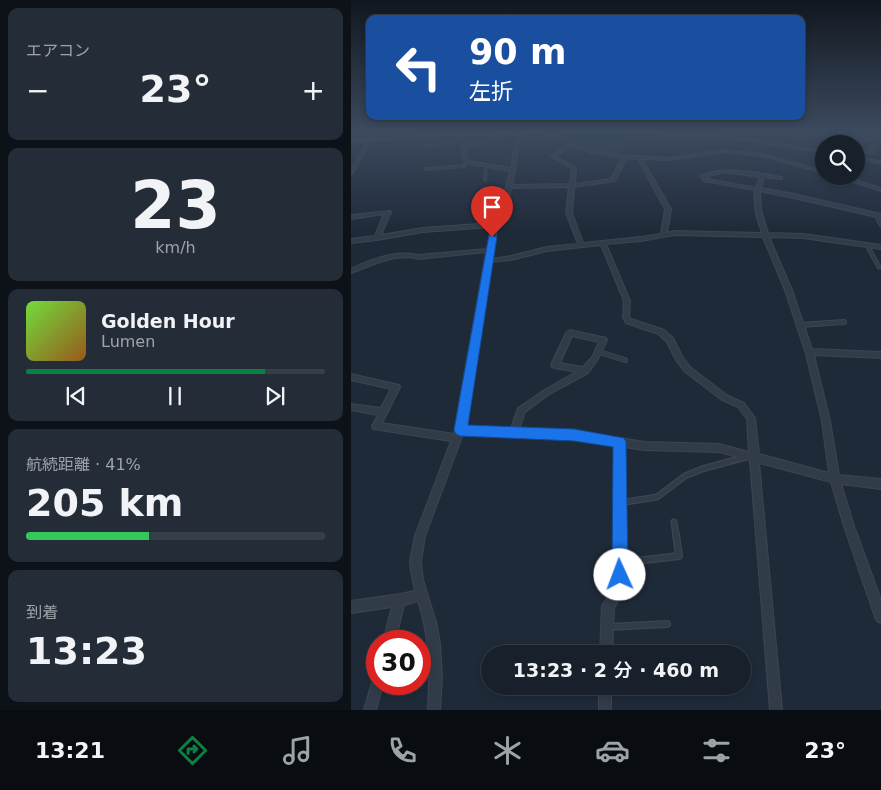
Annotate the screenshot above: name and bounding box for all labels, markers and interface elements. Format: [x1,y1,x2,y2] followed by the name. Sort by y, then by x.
[469,32,566,72] text: 90 m
[386,35,451,100] icon: left
[26,41,90,60] text: エアコン
[140,67,211,111] text: 23°
[26,74,49,107] text: −
[302,74,325,107] text: +
[469,79,513,104] text: 左折
[815,135,865,185] map controls
[815,135,865,185] button: search
[130,168,221,243] text: 23
[471,186,513,237] pin
[478,193,506,221] icon: arrive
[155,238,196,257] text: km/h
[101,310,235,332] text: Golden Hour
[101,332,155,351] text: Lumen
[62,382,90,410] icon: previous
[161,382,189,410] icon: pause
[261,382,289,410] icon: next
[26,455,141,474] text: 航続距離 · 41%
[26,481,183,525] text: 205 km
[593,548,645,600] position arrow
[26,603,58,622] text: 到着
[26,629,147,673] text: 13:23
[366,630,431,695] speed limit sign: 30
[513,659,719,681] text: 13:23 · 2 分 · 460 m
[175,733,210,768] icon: directions
[280,733,315,768] icon: music
[385,733,420,768] icon: phone
[490,733,525,768] icon: climate
[595,733,630,768] icon: car
[699,733,734,768] icon: filters
[35,738,105,763] text: 13:21
[804,738,846,763] text: 23°

